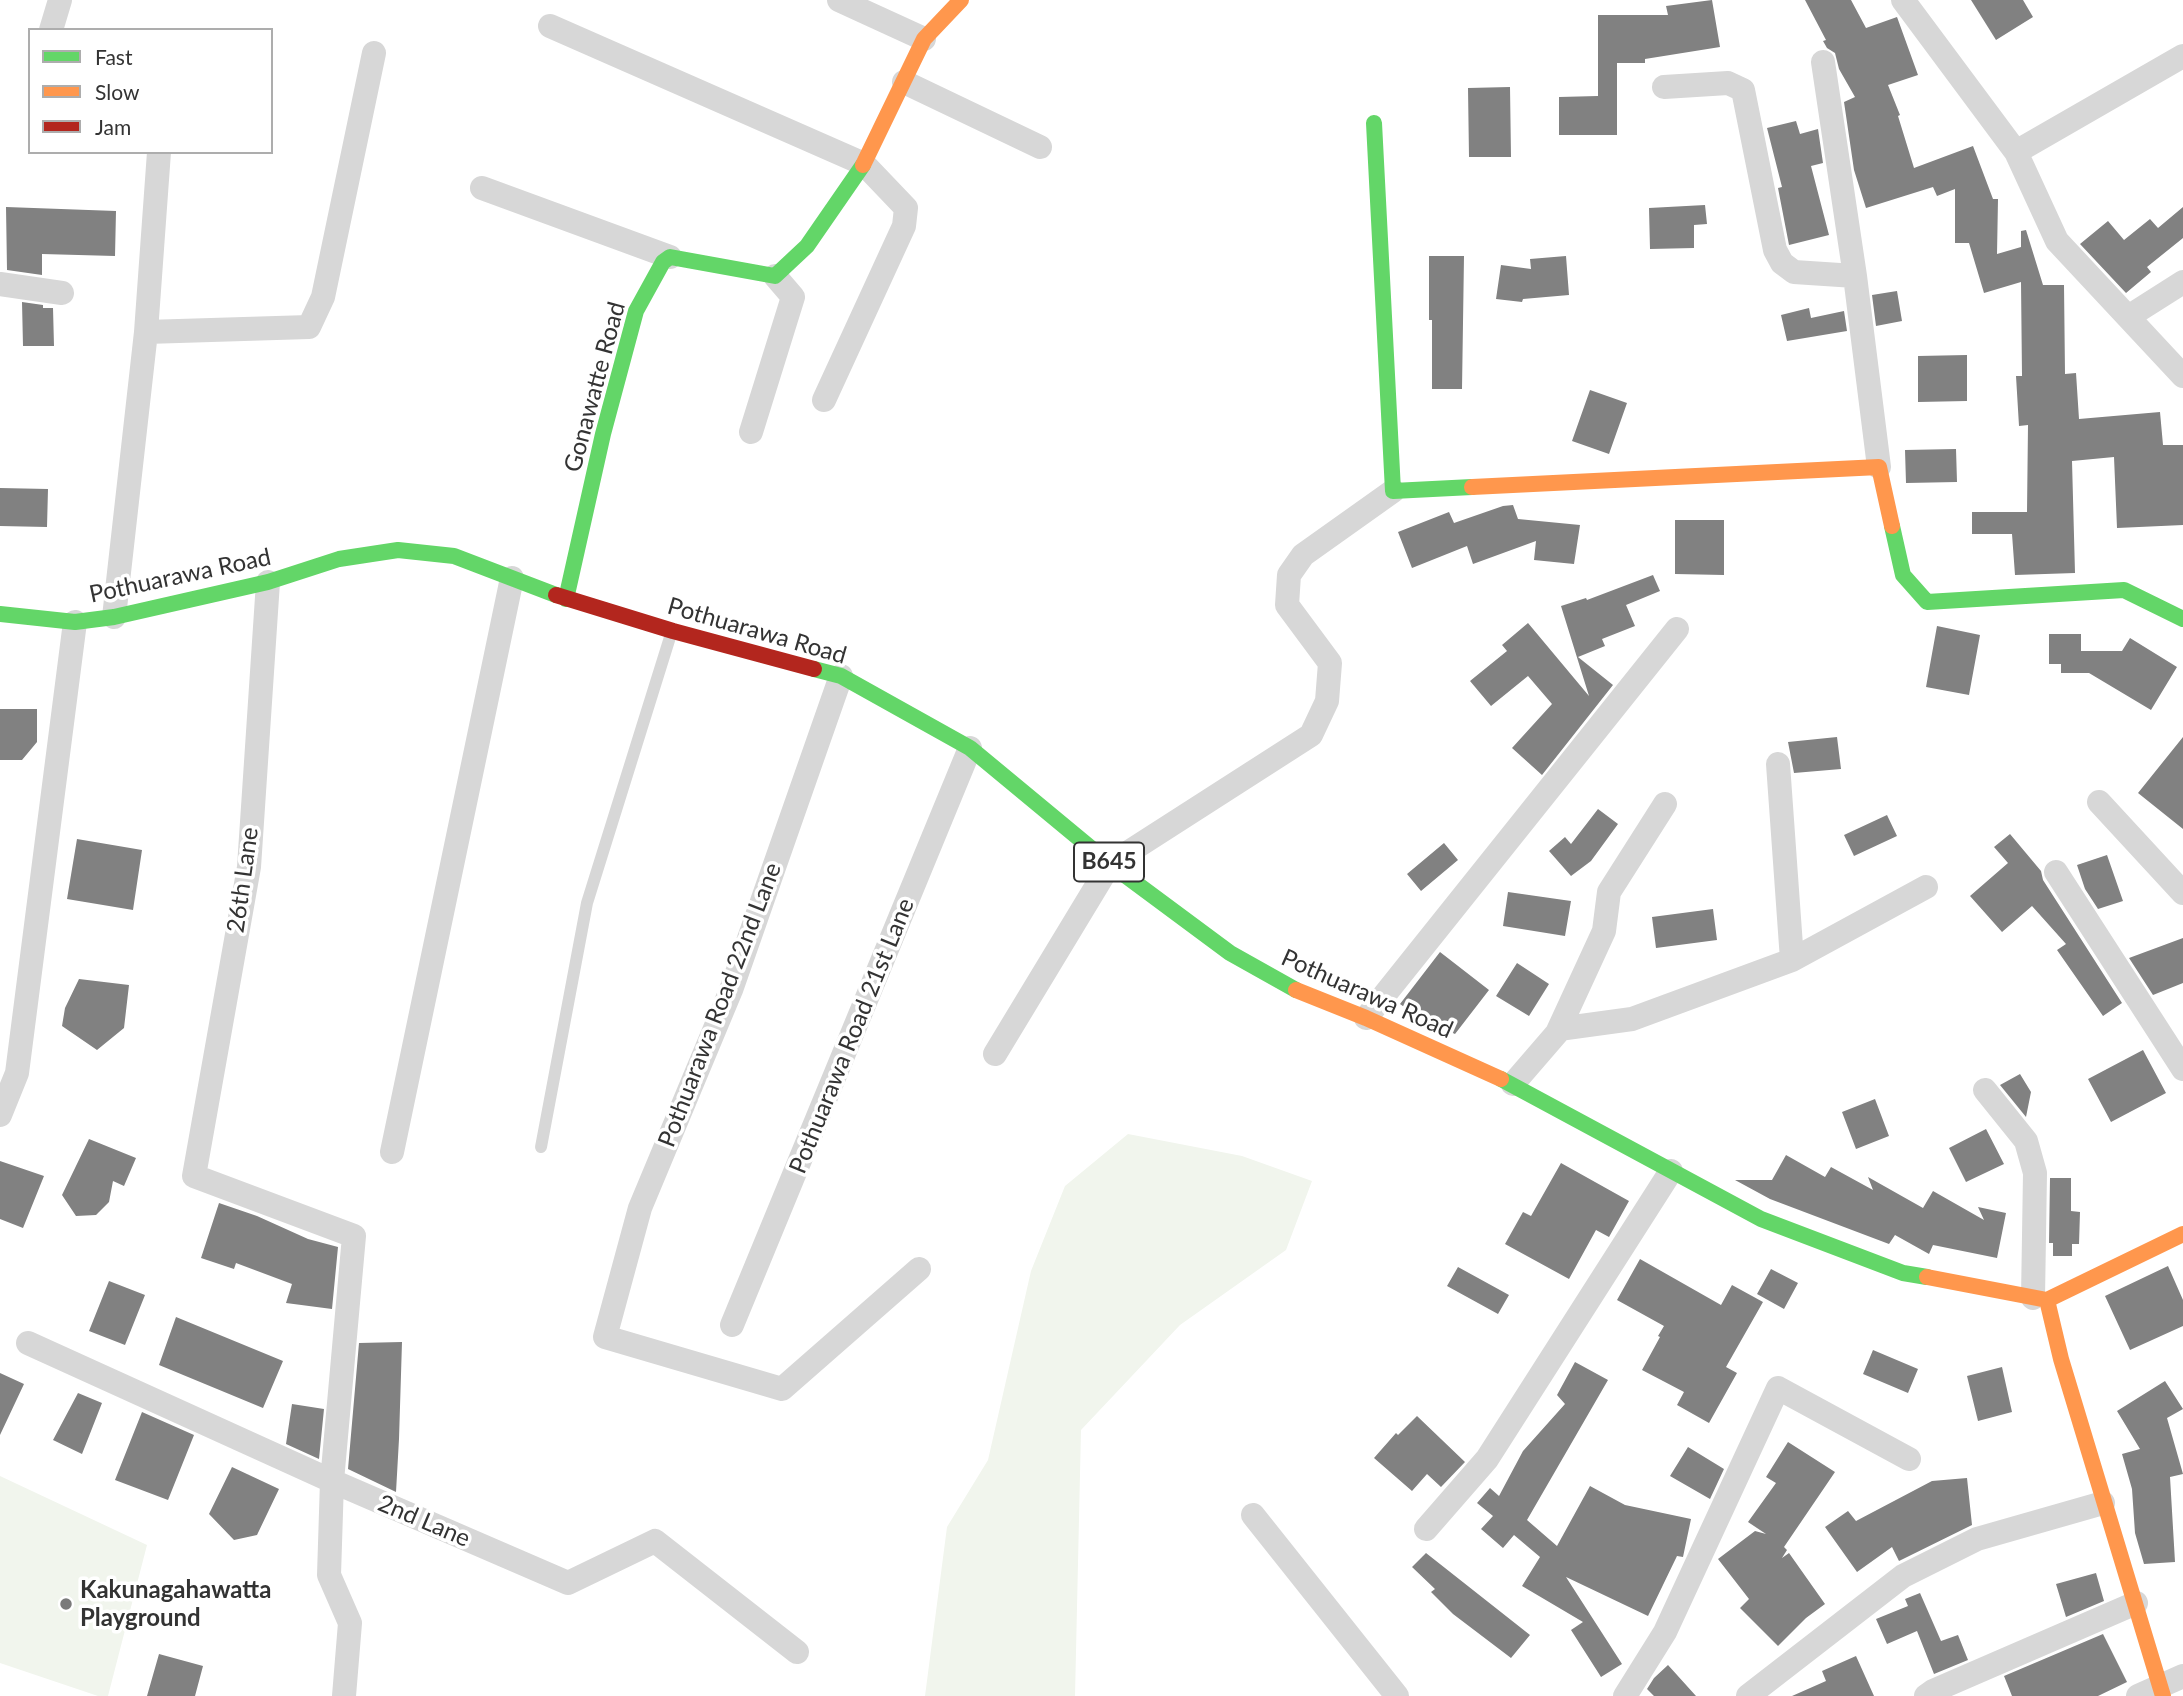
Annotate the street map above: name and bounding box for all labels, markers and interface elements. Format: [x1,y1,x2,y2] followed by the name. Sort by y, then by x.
[28,28,273,154] legend
[95,44,132,69] text: Fast
[95,79,139,104] text: Slow
[95,114,131,139] text: Jam
[558,299,632,475] street label: Gonawatte Road
[87,543,273,609] street label: Pothuarawa Road
[664,592,850,670] street label: Pothuarawa Road
[221,825,265,935] street label: 26th Lane
[1074,842,1144,882] road number: B645
[652,859,788,1151] street label: Pothuarawa Road 22nd Lane
[784,894,920,1178] street label: Pothuarawa Road 21st Lane
[1277,943,1457,1045] street label: Pothuarawa Road
[374,1489,474,1553] street label: 2nd Lane
[80,1576,271,1632] place label: Kakunagahawatta Playground
[58,1596,74,1612] marker: Kakunagahawatta Playground

